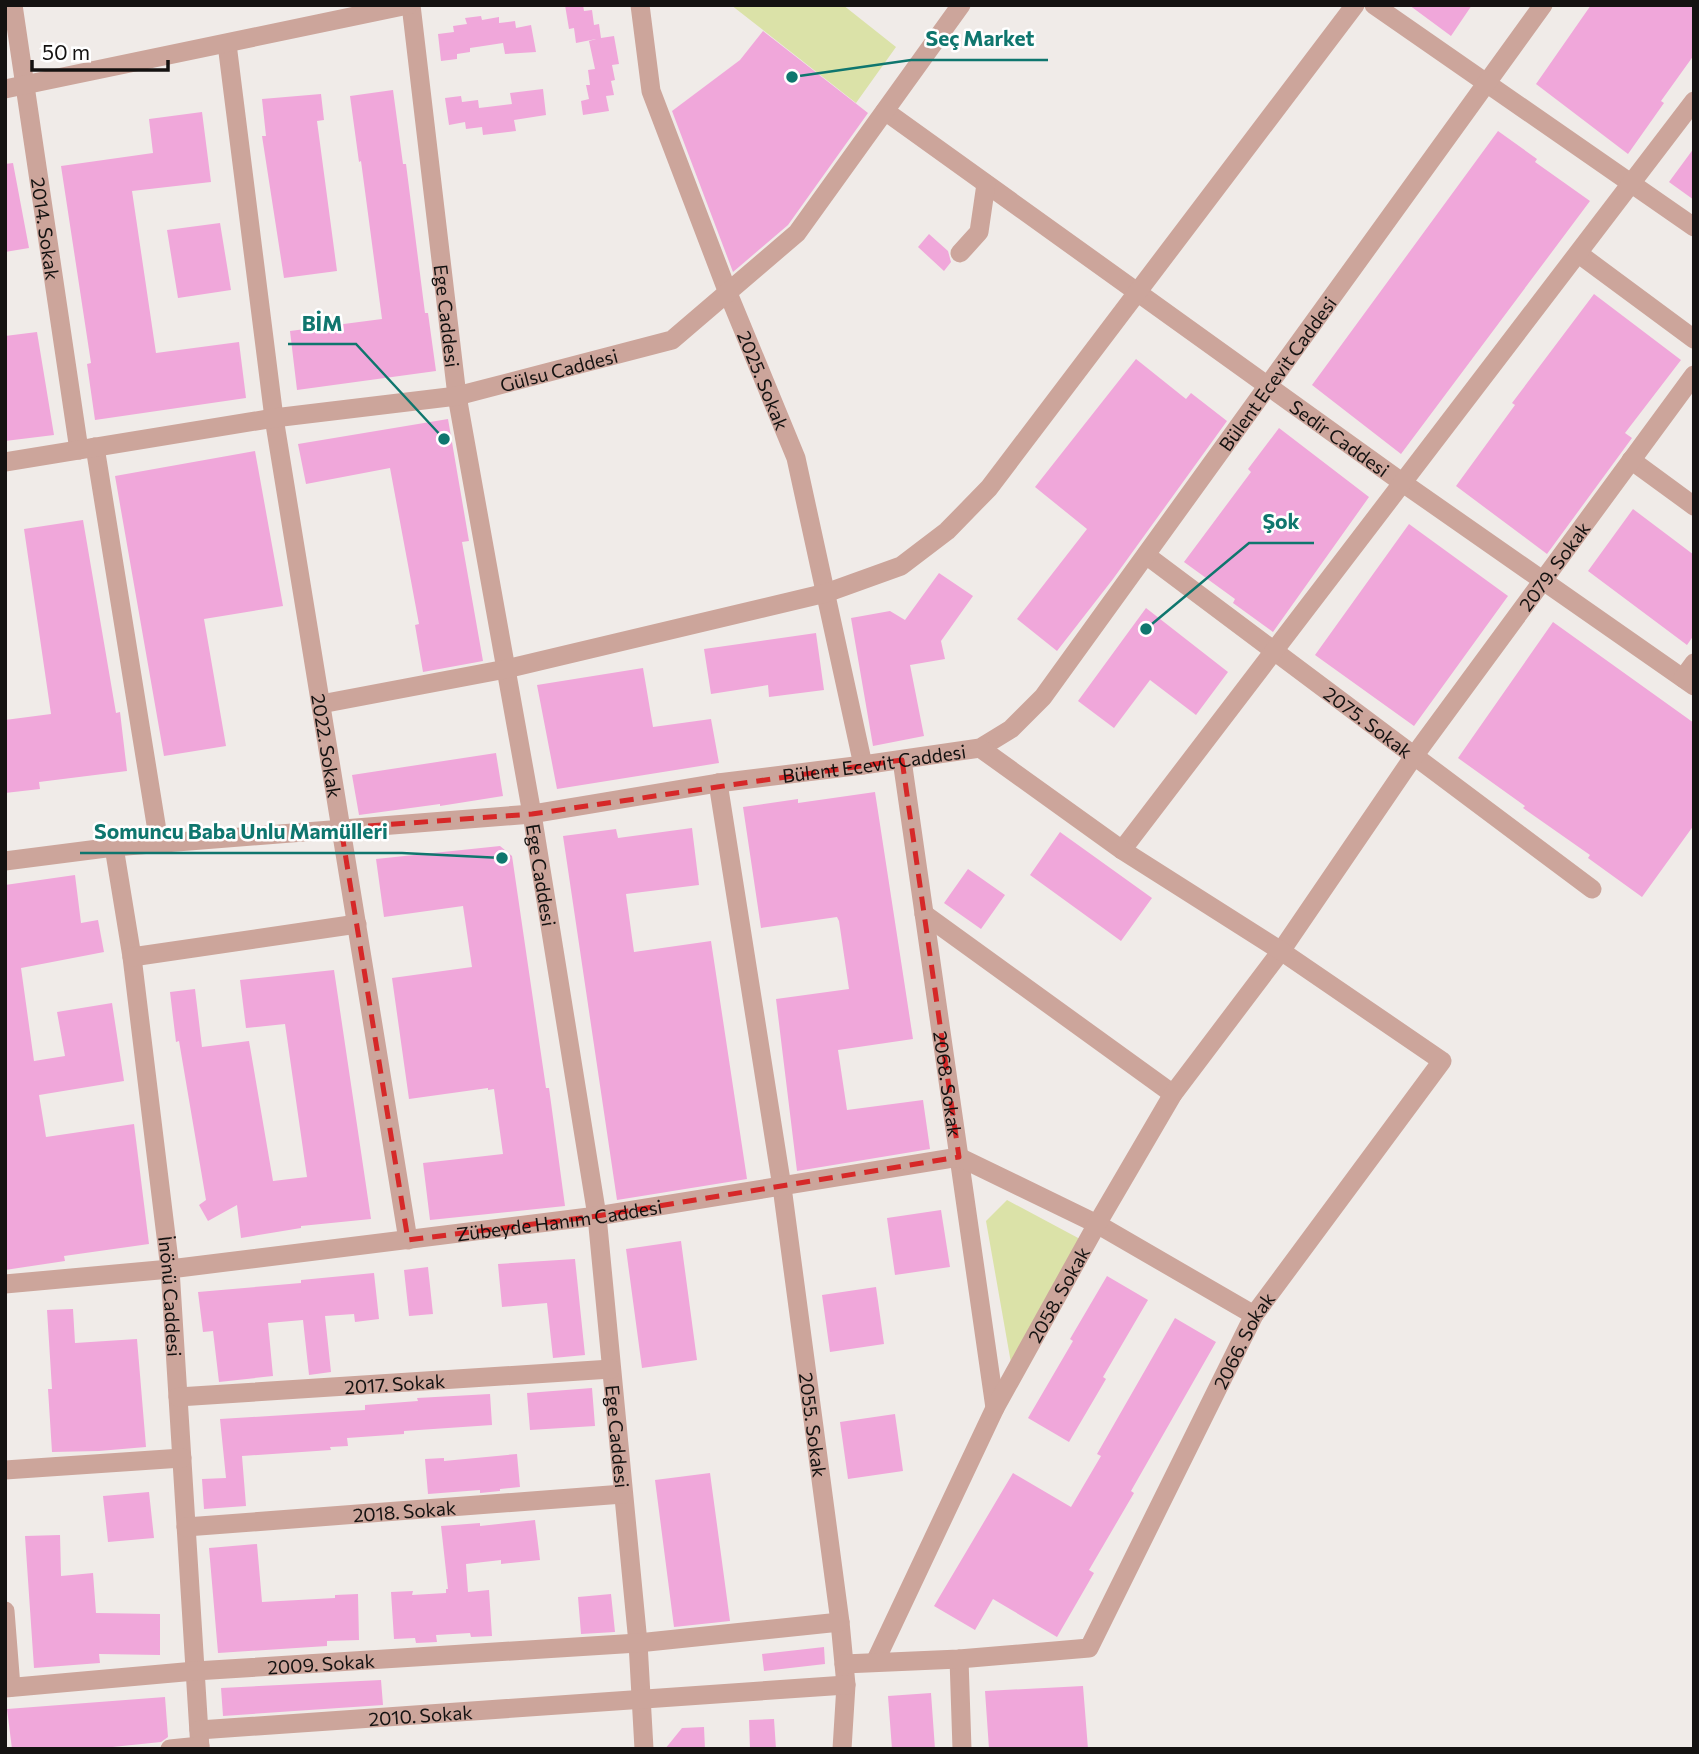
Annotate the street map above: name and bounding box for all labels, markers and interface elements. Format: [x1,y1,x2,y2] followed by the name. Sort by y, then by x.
[911,18,1048,60] callout: Seç Market
[926,25,1035,50] text: Seç Market
[32,28,168,72] scale bar
[42,39,90,64] text: 50 m
[27,176,65,281] street label: 2014. Sokak
[430,263,465,369] street label: Ege Caddesi
[1213,292,1340,455] street label: Bülent Ecevit Caddesi
[288,302,356,344] callout: BİM
[302,310,342,335] text: BİM
[733,327,795,433] street label: 2025. Sokak
[497,343,620,396] street label: Gülsu Caddesi
[1286,394,1394,481] street label: Sedir Caddesi
[1249,501,1314,543] callout: Şok
[1262,508,1300,533] text: Şok
[1513,517,1594,615] street label: 2079. Sokak
[1320,681,1417,762] street label: 2075. Sokak
[308,692,347,799] street label: 2022. Sokak
[781,739,967,786] street label: Bülent Ecevit Caddesi
[80,811,402,853] callout: Somuncu Baba Unlu Mamülleri
[94,818,388,843] text: Somuncu Baba Unlu Mamülleri
[522,822,561,928] street label: Ege Caddesi
[929,1029,967,1138] street label: 2068. Sokak
[455,1194,664,1245] street label: Zübeyde Hanım Caddesi
[155,1234,187,1357] street label: İnönü Caddesi
[1022,1242,1094,1346] street label: 2058. Sokak
[1208,1287,1279,1392] street label: 2066. Sokak
[343,1368,446,1398] street label: 2017. Sokak
[795,1371,832,1479] street label: 2055. Sokak
[602,1384,635,1489] street label: Ege Caddesi
[352,1495,457,1526] street label: 2018. Sokak
[267,1648,375,1678] street label: 2009. Sokak
[368,1700,473,1730] street label: 2010. Sokak

